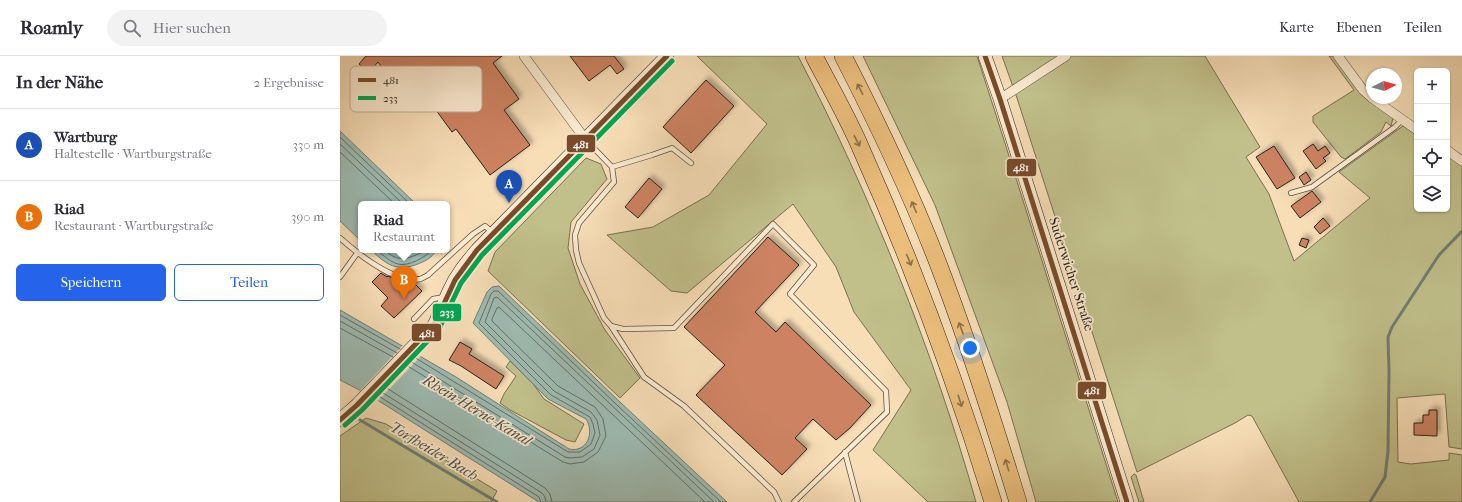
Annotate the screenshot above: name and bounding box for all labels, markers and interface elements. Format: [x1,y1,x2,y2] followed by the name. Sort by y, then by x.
[107,10,387,46] search box
[20,17,83,39] text: Roamly
[121,17,143,39] icon: search
[153,19,231,37] text: Hier suchen
[1279,19,1314,36] text: Karte
[1336,19,1382,36] text: Ebenen
[1404,19,1442,36] text: Teilen
[350,66,482,112] legend
[1366,68,1402,104] north arrow
[1414,68,1450,212] map controls
[1414,68,1450,104] button: +
[16,72,103,92] text: In der Nähe
[383,74,399,87] text: 481
[254,75,324,90] text: 2 Ergebnisse
[856,83,863,95] one-way arrow
[383,92,398,105] text: 233
[1414,104,1450,140] button: −
[54,128,117,146] text: Wartburg
[566,134,596,153] line badge: 481
[854,134,862,146] one-way arrow
[25,137,33,152] text: A
[293,137,324,152] text: 330 m
[572,138,589,151] text: 481
[1414,140,1450,176] button: locate
[54,146,212,161] text: Haltestelle · Wartburgstraße
[1006,158,1037,177] line badge: 481
[1012,161,1029,174] text: 481
[496,170,522,203] pin: A
[1414,176,1450,212] button: layers
[54,200,84,218] text: Riad
[358,201,450,253] popup
[910,202,917,214] one-way arrow
[25,209,33,224] text: B
[291,209,324,224] text: 390 m
[373,211,403,229] text: Riad
[1045,215,1098,334] street label: Suderwicher Straße
[54,218,213,233] text: Restaurant · Wartburgstraße
[373,229,435,244] text: Restaurant
[906,254,913,266] one-way arrow
[16,264,166,301] button: Speichern
[174,264,324,301] button: Teilen
[391,266,417,299] pin: B
[432,303,462,322] line badge: 233
[440,306,455,319] text: 233
[411,323,442,342] line badge: 481
[957,323,965,335] one-way arrow
[418,327,435,340] text: 481
[960,338,980,358] your location
[419,370,536,451] water label: Rhein-Herne-Kanal
[1077,381,1107,400] line badge: 481
[1083,384,1100,397] text: 481
[957,395,965,407] one-way arrow
[387,418,481,484] water label: Torfheider Bach
[1003,458,1010,471] one-way arrow

